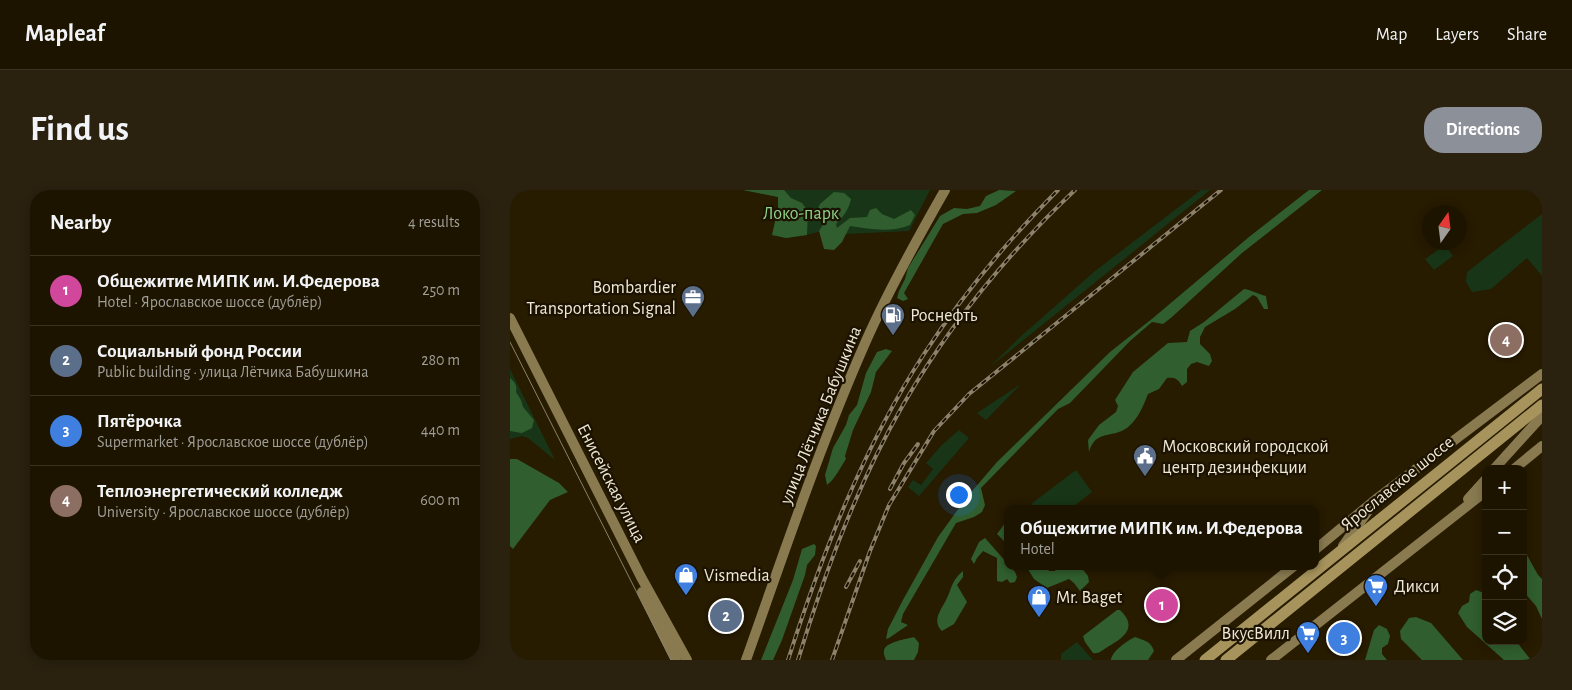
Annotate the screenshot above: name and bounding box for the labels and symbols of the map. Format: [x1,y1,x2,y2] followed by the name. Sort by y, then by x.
[763,205,840,223] park label: Локо-парк
[1422,205,1467,250] north arrow
[526,279,676,318] place label: Bombardier Transportation Signal
[680,284,706,318] office icon: Bombardier Transportation Signal
[880,302,906,336] fuel station icon: Роснефть
[910,307,978,325] place label: Роснефть
[1490,321,1522,359] pin: 4
[776,323,865,508] street label: улица Лётчика Бабушкина
[573,421,649,546] street label: Енисейская улица
[1338,433,1458,535] street label: Ярославское шоссе
[1162,438,1329,477] place label: Московский городской центр дезинфекции
[1132,443,1158,477] public building icon: Московский городской центр дезинфекции
[946,482,972,508] your location
[673,562,699,596] shop icon: Vismedia
[704,567,770,585] place label: Vismedia
[1363,573,1389,607] supermarket icon: Дикси
[1394,578,1440,596] place label: Дикси
[1026,584,1052,618] shop icon: Mr. Baget
[1146,586,1178,624] pin: 1
[1056,589,1122,607] place label: Mr. Baget
[710,597,742,635] pin: 2
[1328,619,1360,657] pin: 3
[1295,620,1321,654] supermarket icon: ВкусВилл
[1221,625,1290,643] place label: ВкусВилл

